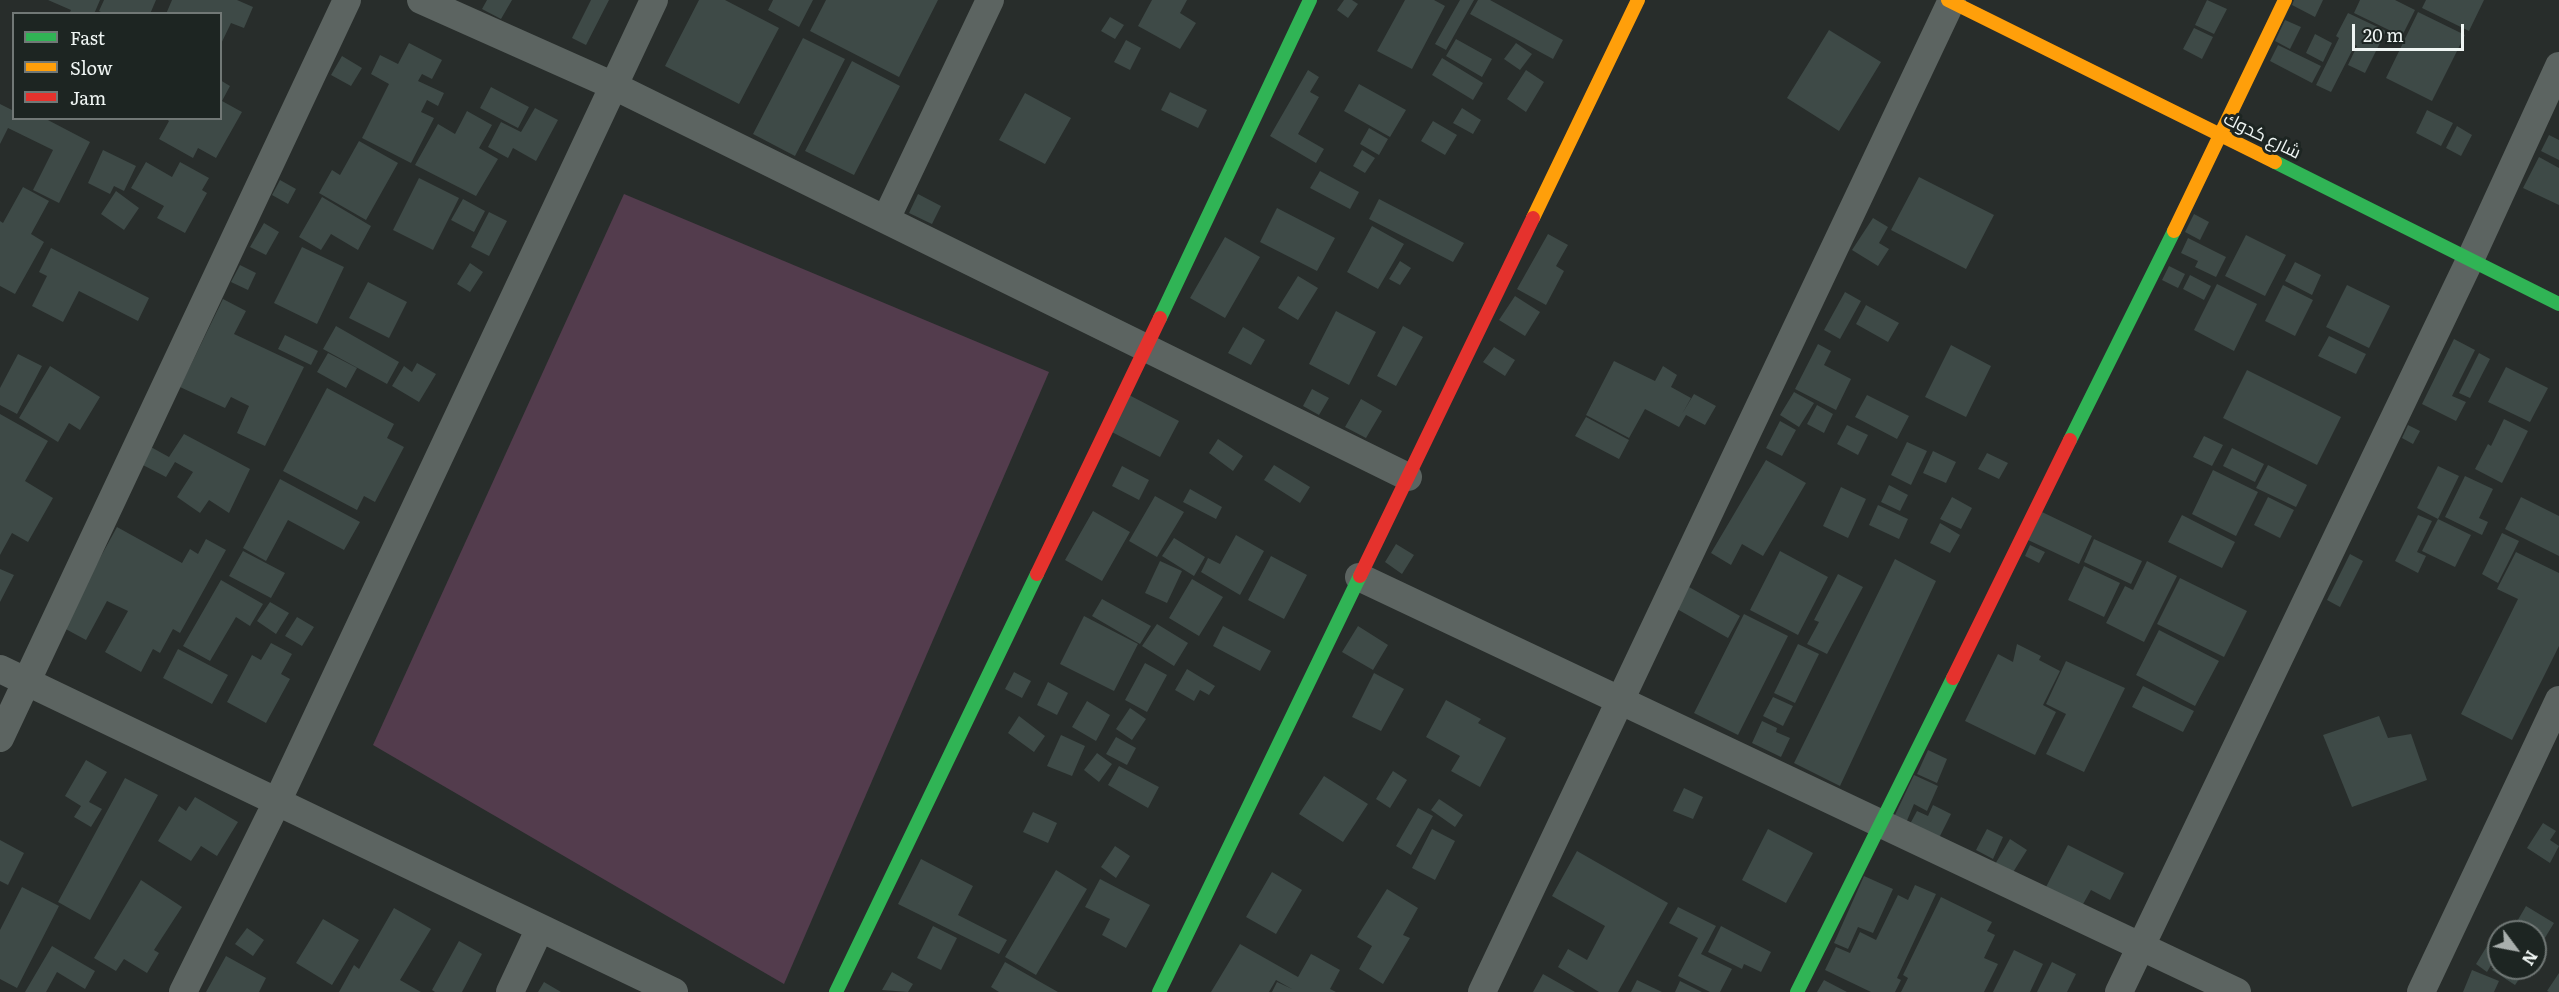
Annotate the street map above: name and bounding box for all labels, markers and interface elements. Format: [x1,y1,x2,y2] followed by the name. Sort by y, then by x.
[12,12,222,120] legend
[2355,12,2468,50] scale bar
[2363,21,2404,48] text: 20 m
[70,24,105,51] text: Fast
[70,54,112,81] text: Slow
[70,84,106,111] text: Jam
[2220,108,2304,164] street label: شارع كدوك
[2487,920,2547,980] north arrow
[2517,946,2544,971] text: N

